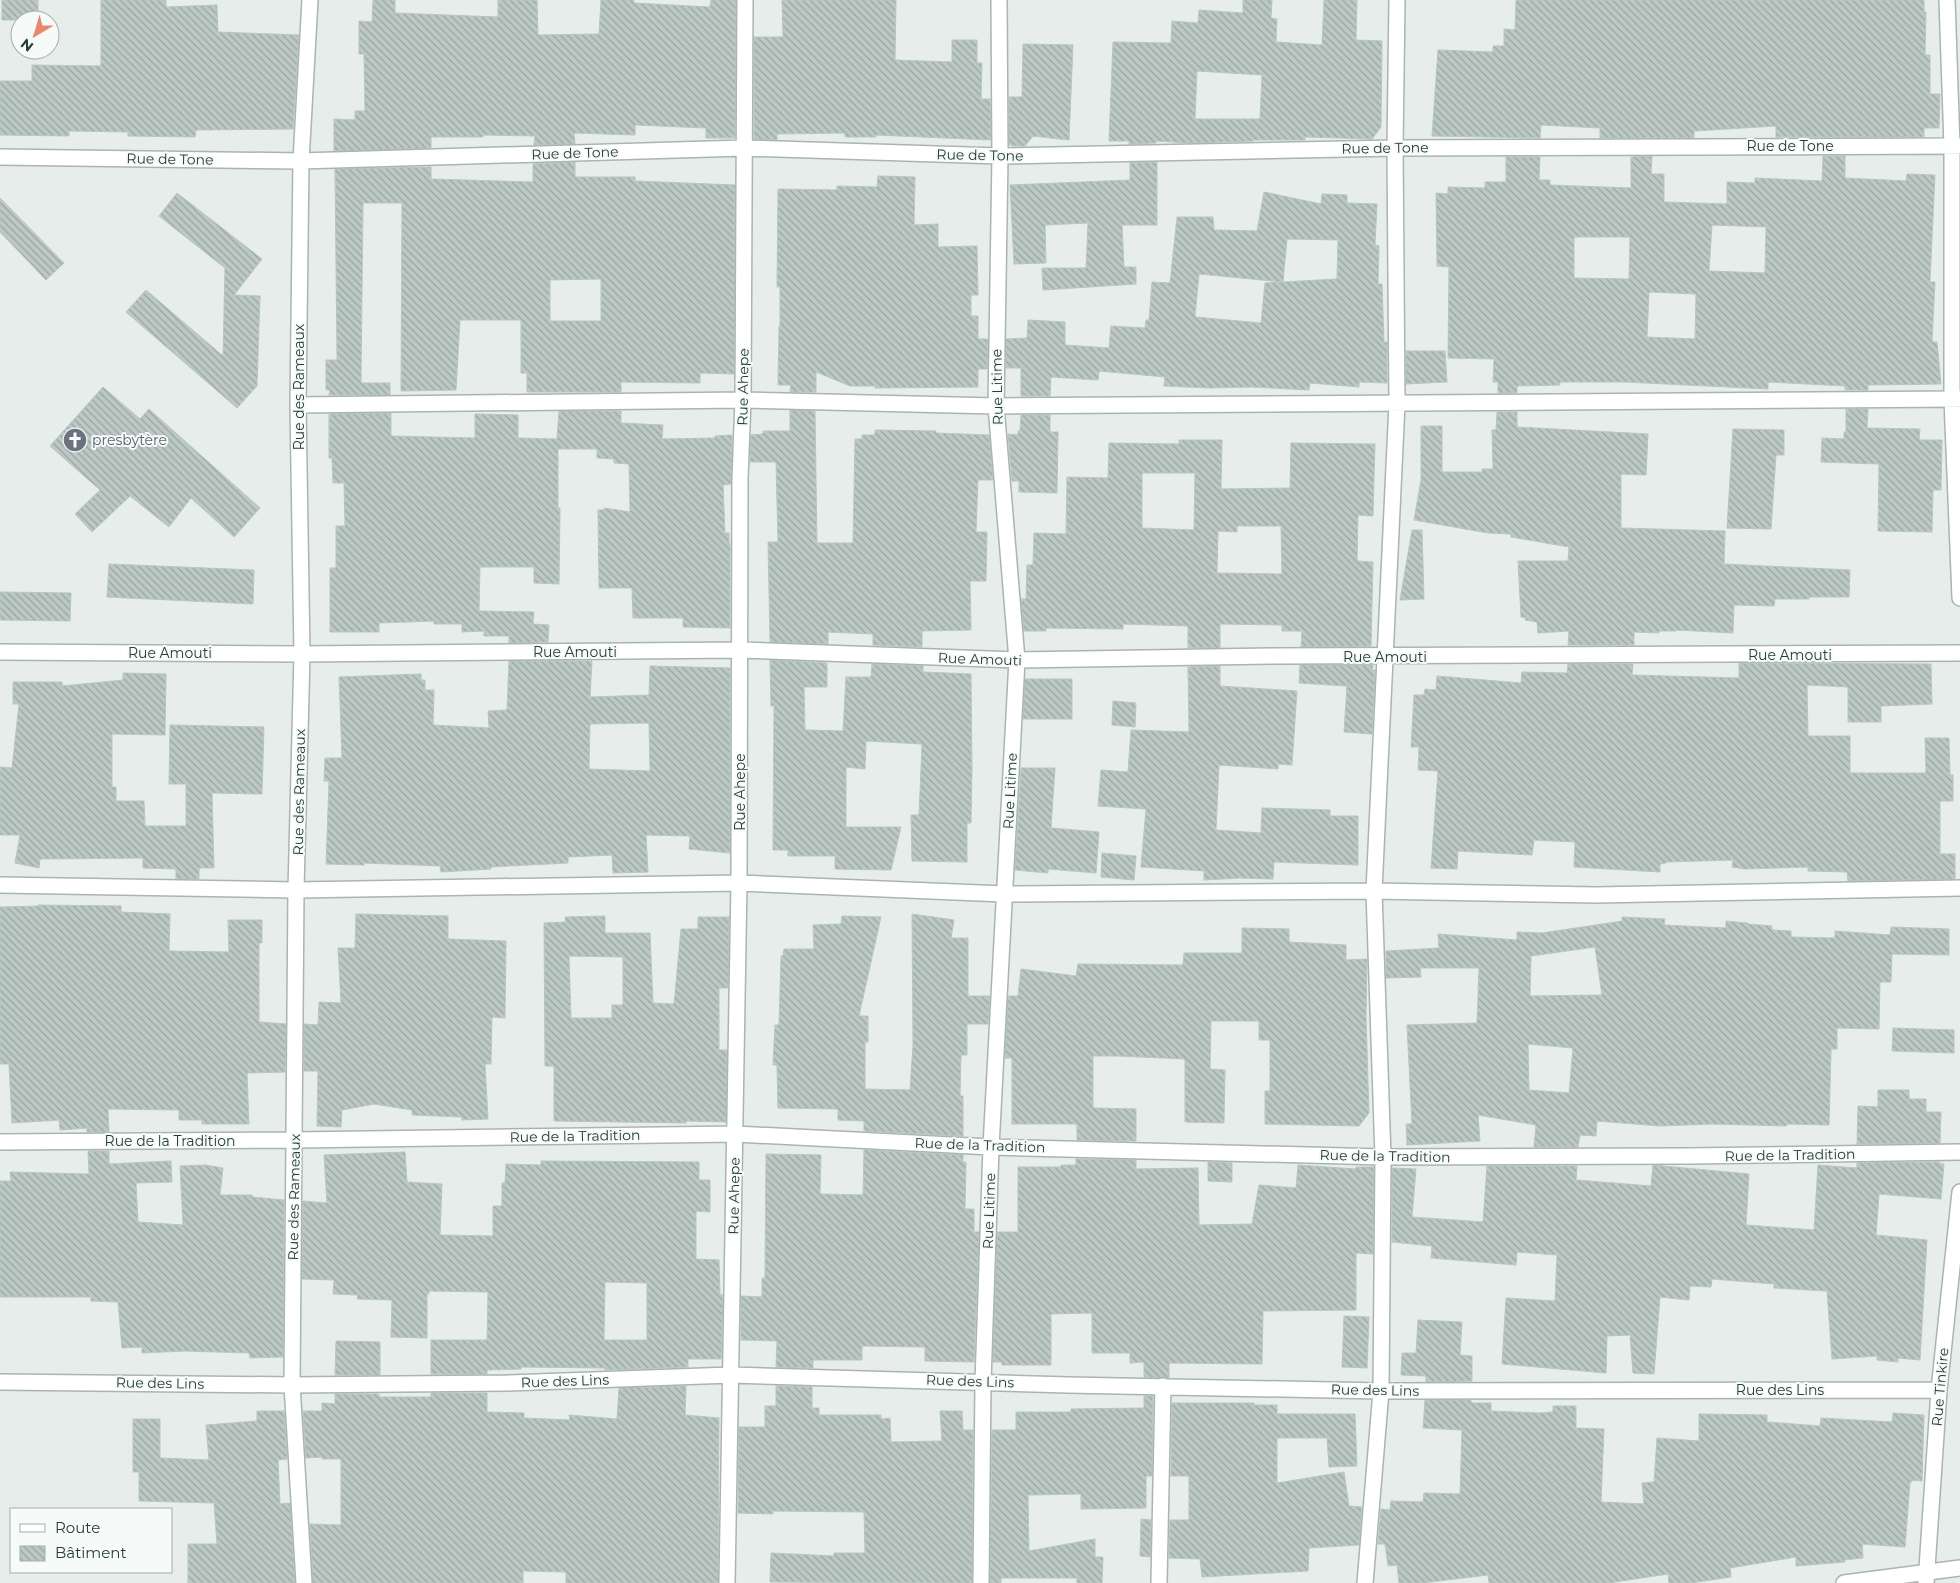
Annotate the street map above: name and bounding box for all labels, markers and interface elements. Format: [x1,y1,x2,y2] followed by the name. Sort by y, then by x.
[10,10,60,60] north arrow
[17,35,37,56] text: N
[1746,137,1834,155] street label: Rue de Tone
[1341,138,1429,158] street label: Rue de Tone
[531,142,619,164] street label: Rue de Tone
[936,145,1024,165] street label: Rue de Tone
[126,149,214,169] street label: Rue de Tone
[290,323,308,450] street label: Rue des Rameaux
[733,348,753,426] street label: Rue Ahepe
[987,349,1007,425] street label: Rue Litime
[62,427,88,453] church icon: presbytère
[92,431,167,449] place label: presbytère
[533,643,617,661] street label: Rue Amouti
[128,644,212,662] street label: Rue Amouti
[1748,646,1832,664] street label: Rue Amouti
[1343,648,1427,666] street label: Rue Amouti
[938,649,1022,669] street label: Rue Amouti
[289,728,309,855] street label: Rue des Rameaux
[999,752,1021,830] street label: Rue Litime
[731,753,749,831] street label: Rue Ahepe
[509,1126,641,1146] street label: Rue de la Tradition
[105,1132,235,1150] street label: Rue de la Tradition
[284,1133,304,1260] street label: Rue des Rameaux
[914,1134,1046,1156] street label: Rue de la Tradition
[1724,1145,1856,1165] street label: Rue de la Tradition
[1319,1146,1451,1166] street label: Rue de la Tradition
[724,1157,744,1235] street label: Rue Ahepe
[979,1173,999,1249] street label: Rue Litime
[1928,1347,1952,1427] street label: Rue Tinkire
[521,1370,610,1392] street label: Rue des Lins
[926,1370,1015,1392] street label: Rue des Lins
[116,1373,205,1393] street label: Rue des Lins
[1331,1380,1420,1400] street label: Rue des Lins
[1736,1381,1824,1399] street label: Rue des Lins
[10,1508,172,1573] legend
[55,1518,100,1537] text: Route
[55,1543,127,1562] text: Bâtiment

